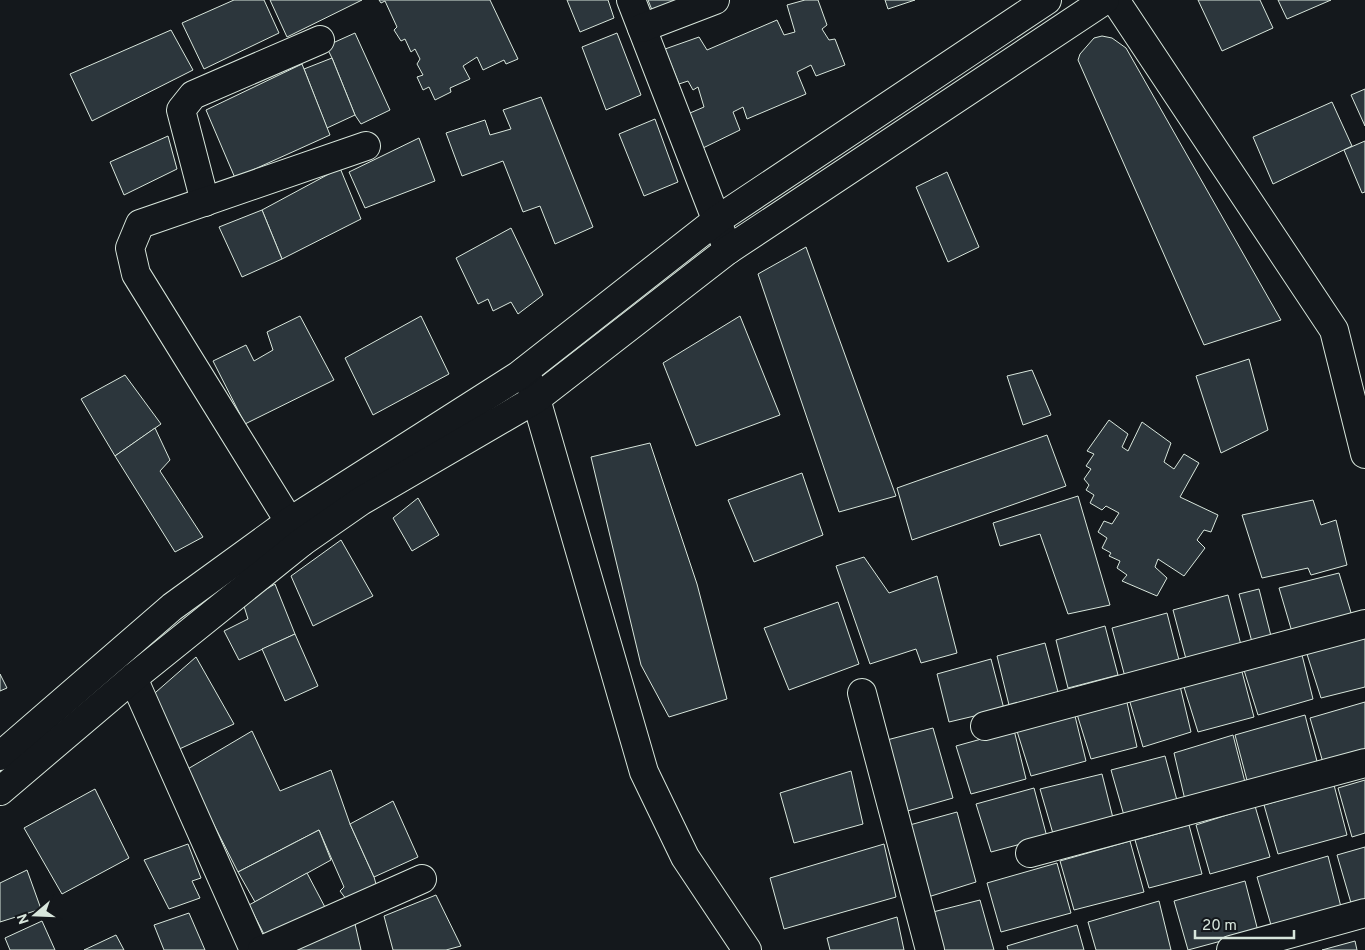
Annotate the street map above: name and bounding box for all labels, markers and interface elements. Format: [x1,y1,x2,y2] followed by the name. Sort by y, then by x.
[10,890,60,940] north arrow
[1195,908,1294,940] scale bar
[14,911,34,926] text: N
[1202,917,1237,936] text: 20 m

